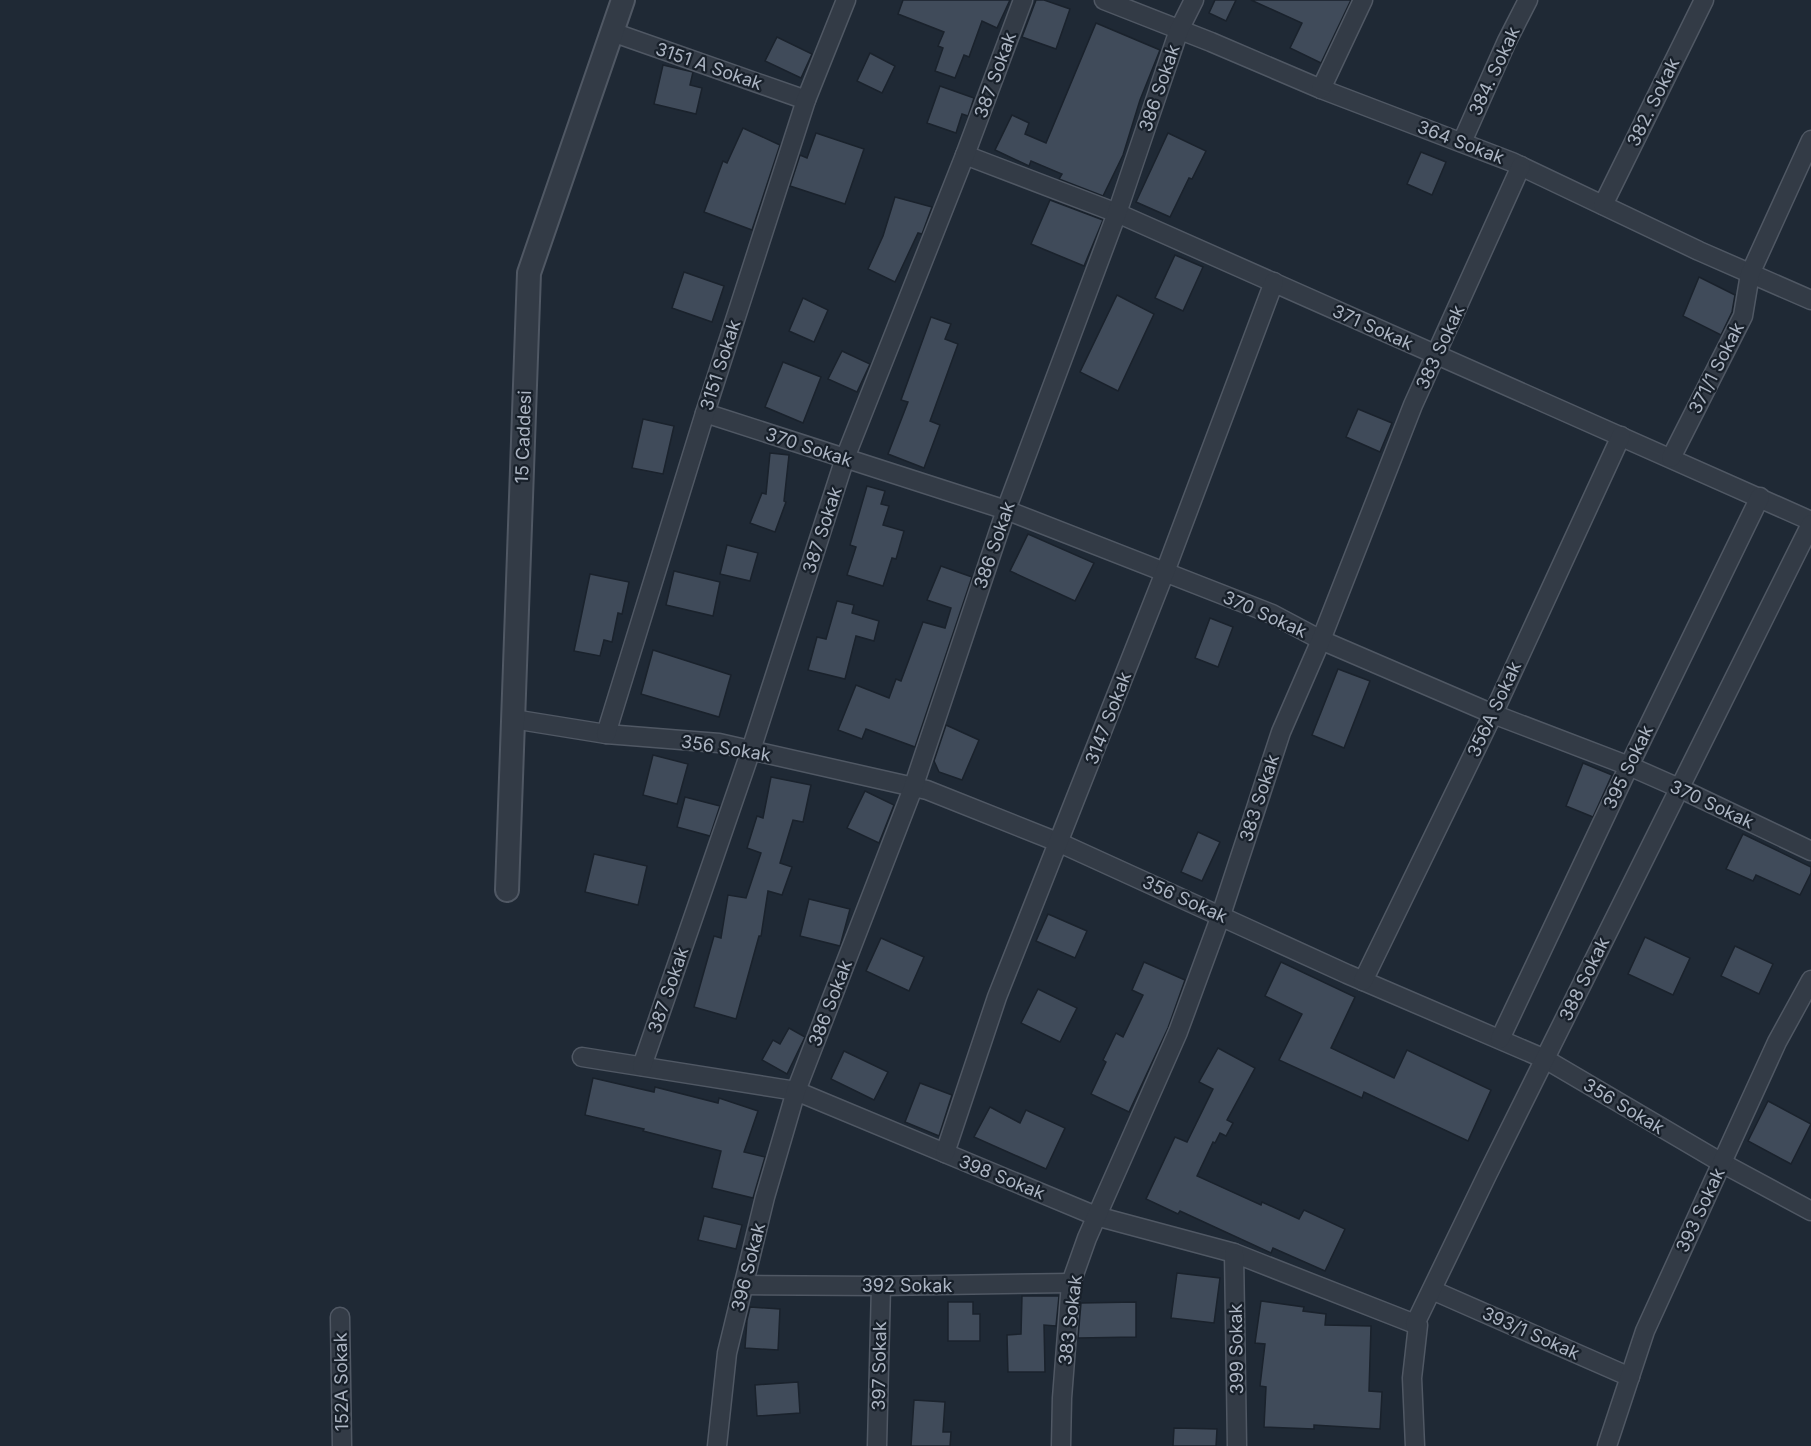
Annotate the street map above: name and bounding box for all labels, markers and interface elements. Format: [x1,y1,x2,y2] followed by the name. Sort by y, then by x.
[1464,23,1524,119] street label: 384. Sokak
[970,29,1020,121] street label: 387 Sokak
[653,38,765,94] street label: 3151 A Sokak
[1134,42,1184,134] street label: 386 Sokak
[1623,54,1683,150] street label: 382. Sokak
[1415,116,1507,168] street label: 364 Sokak
[1329,300,1417,354] street label: 371 Sokak
[1411,301,1469,393] street label: 383 Sokak
[695,317,745,413] street label: 3151 Sokak
[1684,319,1748,417] street label: 371/1 Sokak
[511,390,535,484] street label: 15 Caddesi
[763,423,855,471] street label: 370 Sokak
[798,484,846,576] street label: 387 Sokak
[969,499,1019,591] street label: 386 Sokak
[1220,586,1310,642] street label: 370 Sokak
[1463,658,1525,760] street label: 356A Sokak
[1081,669,1135,767] street label: 3147 Sokak
[1599,722,1657,812] street label: 395 Sokak
[680,731,772,765] street label: 356 Sokak
[1235,752,1283,844] street label: 383 Sokak
[1667,776,1757,833] street label: 370 Sokak
[1139,871,1231,927] street label: 356 Sokak
[1555,934,1613,1024] street label: 388 Sokak
[643,944,693,1036] street label: 387 Sokak
[804,957,856,1049] street label: 386 Sokak
[1580,1074,1668,1138] street label: 356 Sokak
[956,1150,1048,1204] street label: 398 Sokak
[1671,1164,1729,1256] street label: 393 Sokak
[727,1220,769,1314] street label: 396 Sokak
[1054,1274,1086,1366] street label: 383 Sokak
[862,1275,952,1296] street label: 392 Sokak
[1479,1302,1583,1364] street label: 393/1 Sokak
[1225,1303,1247,1395] street label: 399 Sokak
[868,1321,890,1411] street label: 397 Sokak
[330,1332,352,1432] street label: 152A Sokak

